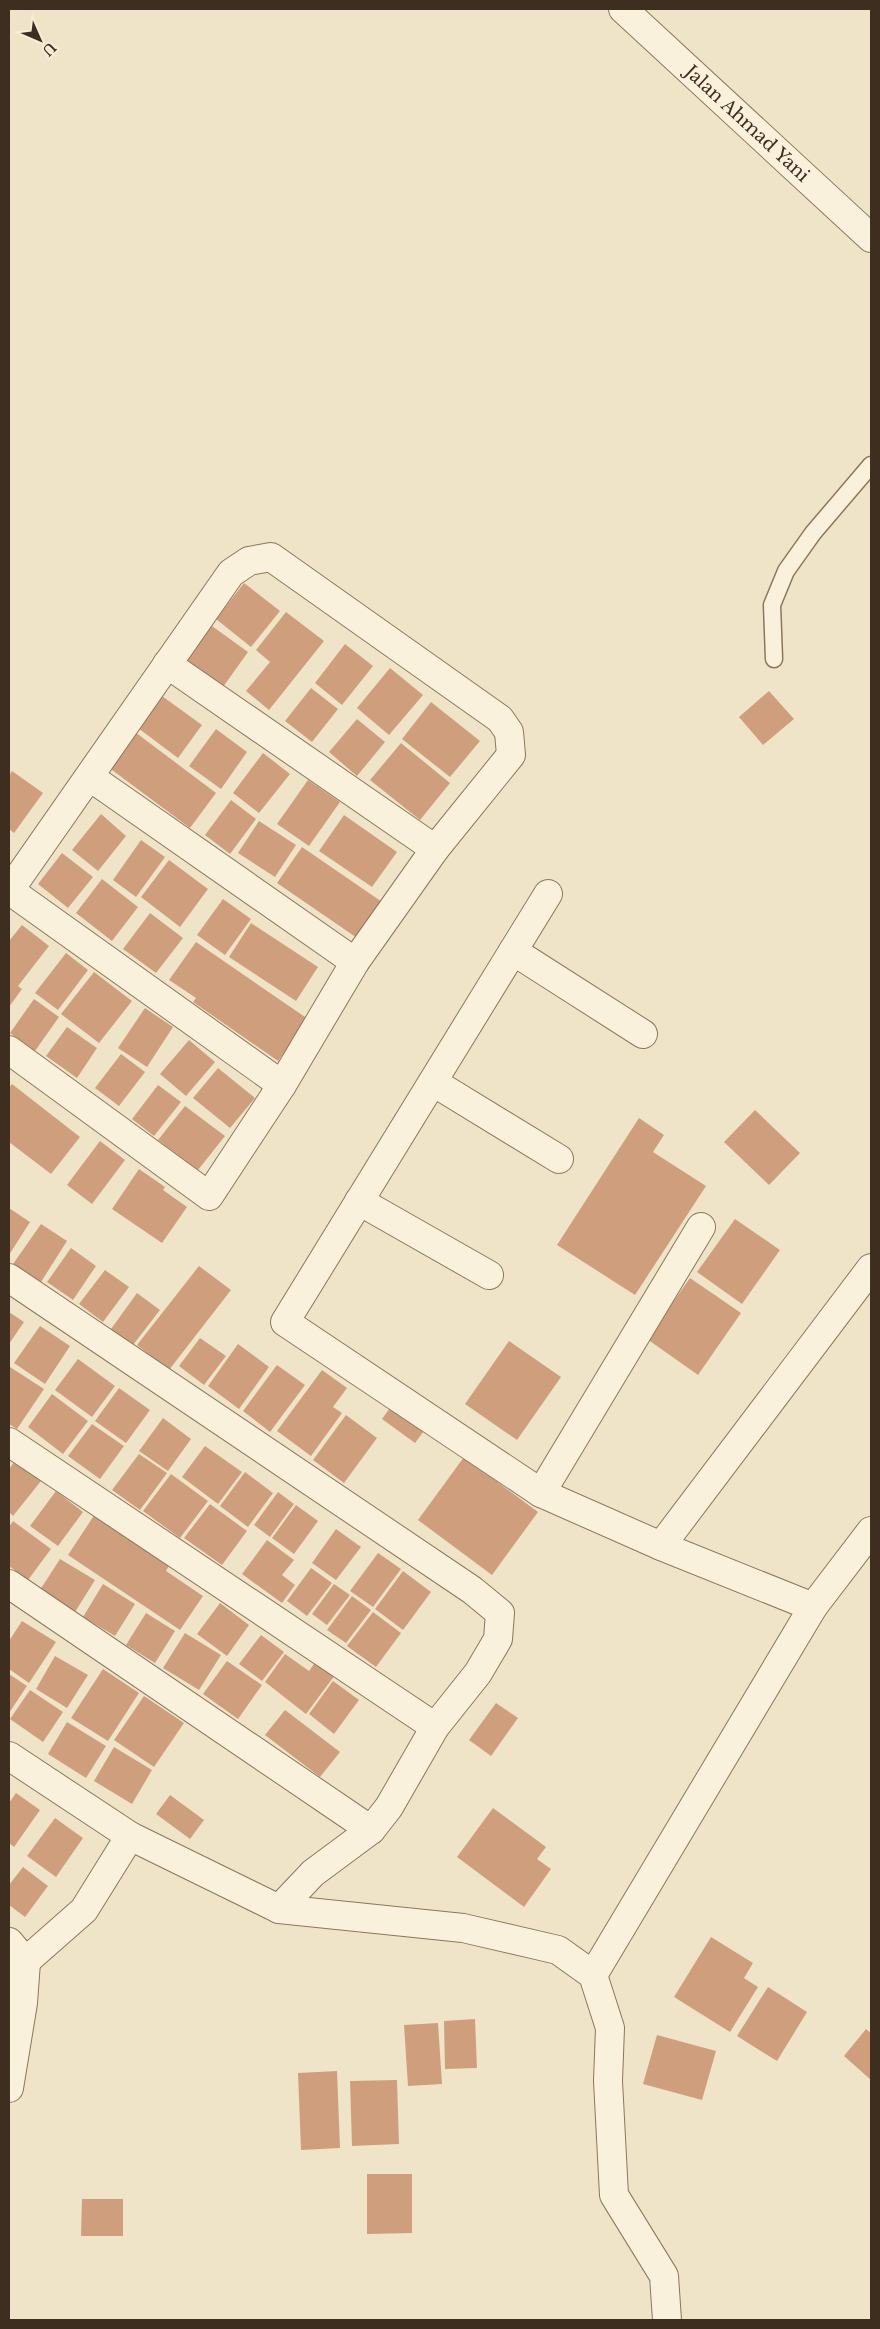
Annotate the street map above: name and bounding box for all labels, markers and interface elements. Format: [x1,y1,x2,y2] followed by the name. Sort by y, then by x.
[15,15,65,65] north arrow
[38,38,60,60] text: U
[679,59,814,186] street label: Jalan Ahmad Yani

